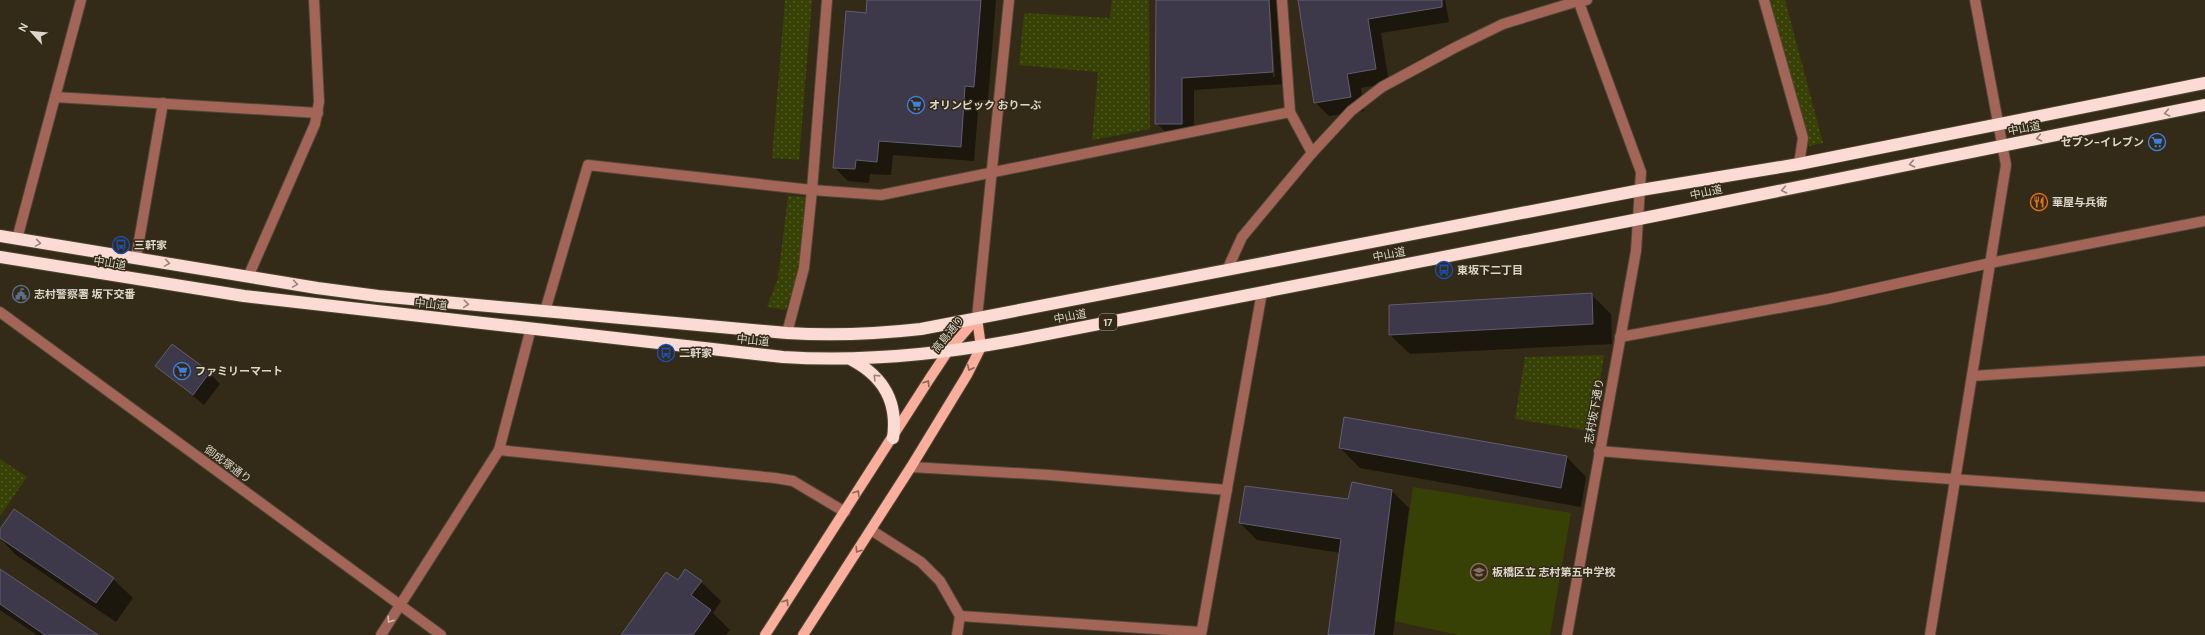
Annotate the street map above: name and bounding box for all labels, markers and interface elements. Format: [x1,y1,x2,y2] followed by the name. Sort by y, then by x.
[12,12,52,52] north arrow
[15,21,31,34] text: N
[906,95,926,115] supermarket icon: オリンピック おりーぶ
[929,98,1041,112] place label: オリンピック おりーぶ
[2164,108,2170,116] one-way arrow
[2006,118,2042,138] street label: 中山道
[2147,132,2167,152] supermarket icon: セブン-イレブン
[2036,133,2042,141] one-way arrow
[2061,135,2144,149] place label: セブン-イレブン
[1909,159,1915,167] one-way arrow
[1688,182,1724,202] street label: 中山道
[1781,185,1788,193] one-way arrow
[2029,192,2049,212] restaurant icon: 華屋与兵衛
[2052,195,2107,209] place label: 華屋与兵衛
[111,235,131,255] bus stop icon: 三軒家
[35,238,42,247] one-way arrow
[134,238,167,252] place label: 三軒家
[1371,244,1407,264] street label: 中山道
[93,254,127,272] street label: 中山道
[164,258,170,267] one-way arrow
[1434,260,1454,280] bus stop icon: 東坂下二丁目
[1457,263,1523,277] place label: 東坂下二丁目
[292,279,298,288] one-way arrow
[11,284,31,304] public building icon: 志村警察署 坂下交番
[34,287,136,301] place label: 志村警察署 坂下交番
[414,295,448,313] street label: 中山道
[463,299,469,308] one-way arrow
[1052,306,1088,326] street label: 中山道
[929,312,967,356] street label: 高島通り
[1099,314,1117,330] road number: 17
[736,331,770,349] street label: 中山道
[656,343,676,363] bus stop icon: 二軒家
[679,346,712,360] place label: 二軒家
[172,361,192,381] supermarket icon: ファミリーマート
[195,364,283,378] place label: ファミリーマート
[967,364,975,372] one-way arrow
[873,374,881,381] one-way arrow
[1581,377,1607,445] street label: 志村坂下通り
[922,380,929,387] one-way arrow
[201,442,254,486] street label: 御成塚通り
[852,490,860,497] one-way arrow
[855,546,862,553] one-way arrow
[1469,562,1489,582] school or university icon: 板橋区立 志村第五中学校
[1492,565,1616,579] place label: 板橋区立 志村第五中学校
[782,599,789,606] one-way arrow
[388,616,395,623] one-way arrow

